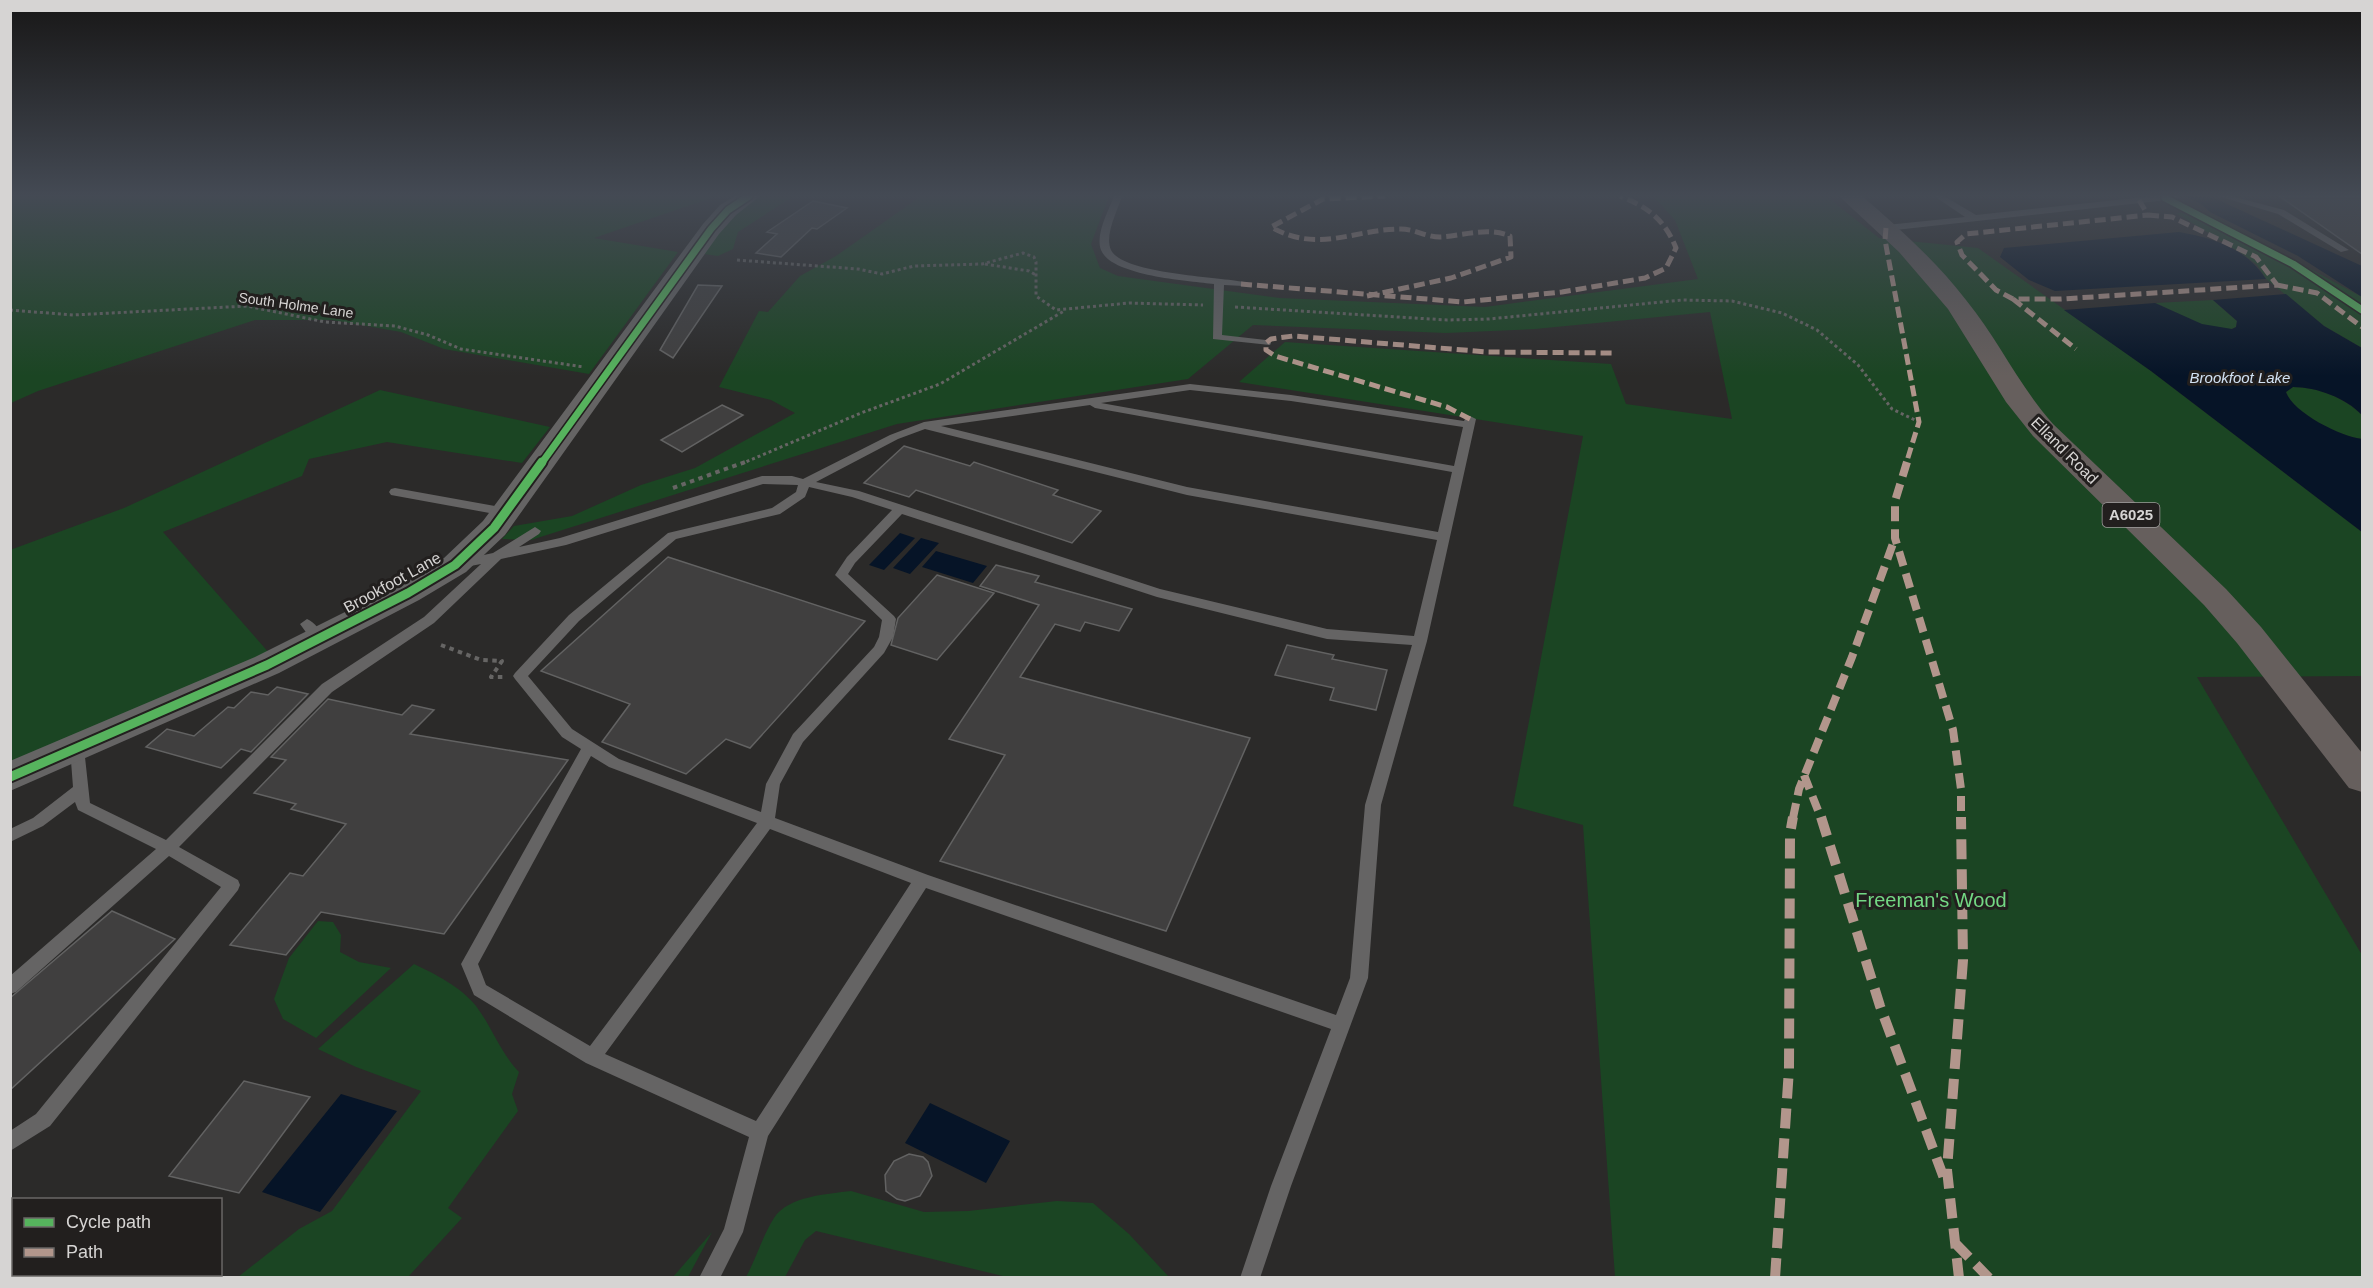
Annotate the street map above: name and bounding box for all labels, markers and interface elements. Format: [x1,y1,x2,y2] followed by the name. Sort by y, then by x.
[237,289,355,321] street label: South Holme Lane
[2190,369,2290,386] water label: Brookfoot Lake
[2028,414,2101,487] street label: Elland Road
[2102,503,2160,527] road number: A6025
[341,549,444,616] street label: Brookfoot Lane
[1855,889,2007,911] park label: Freeman's Wood
[12,1198,222,1276] legend
[66,1212,151,1232] text: Cycle path
[66,1242,103,1262] text: Path

